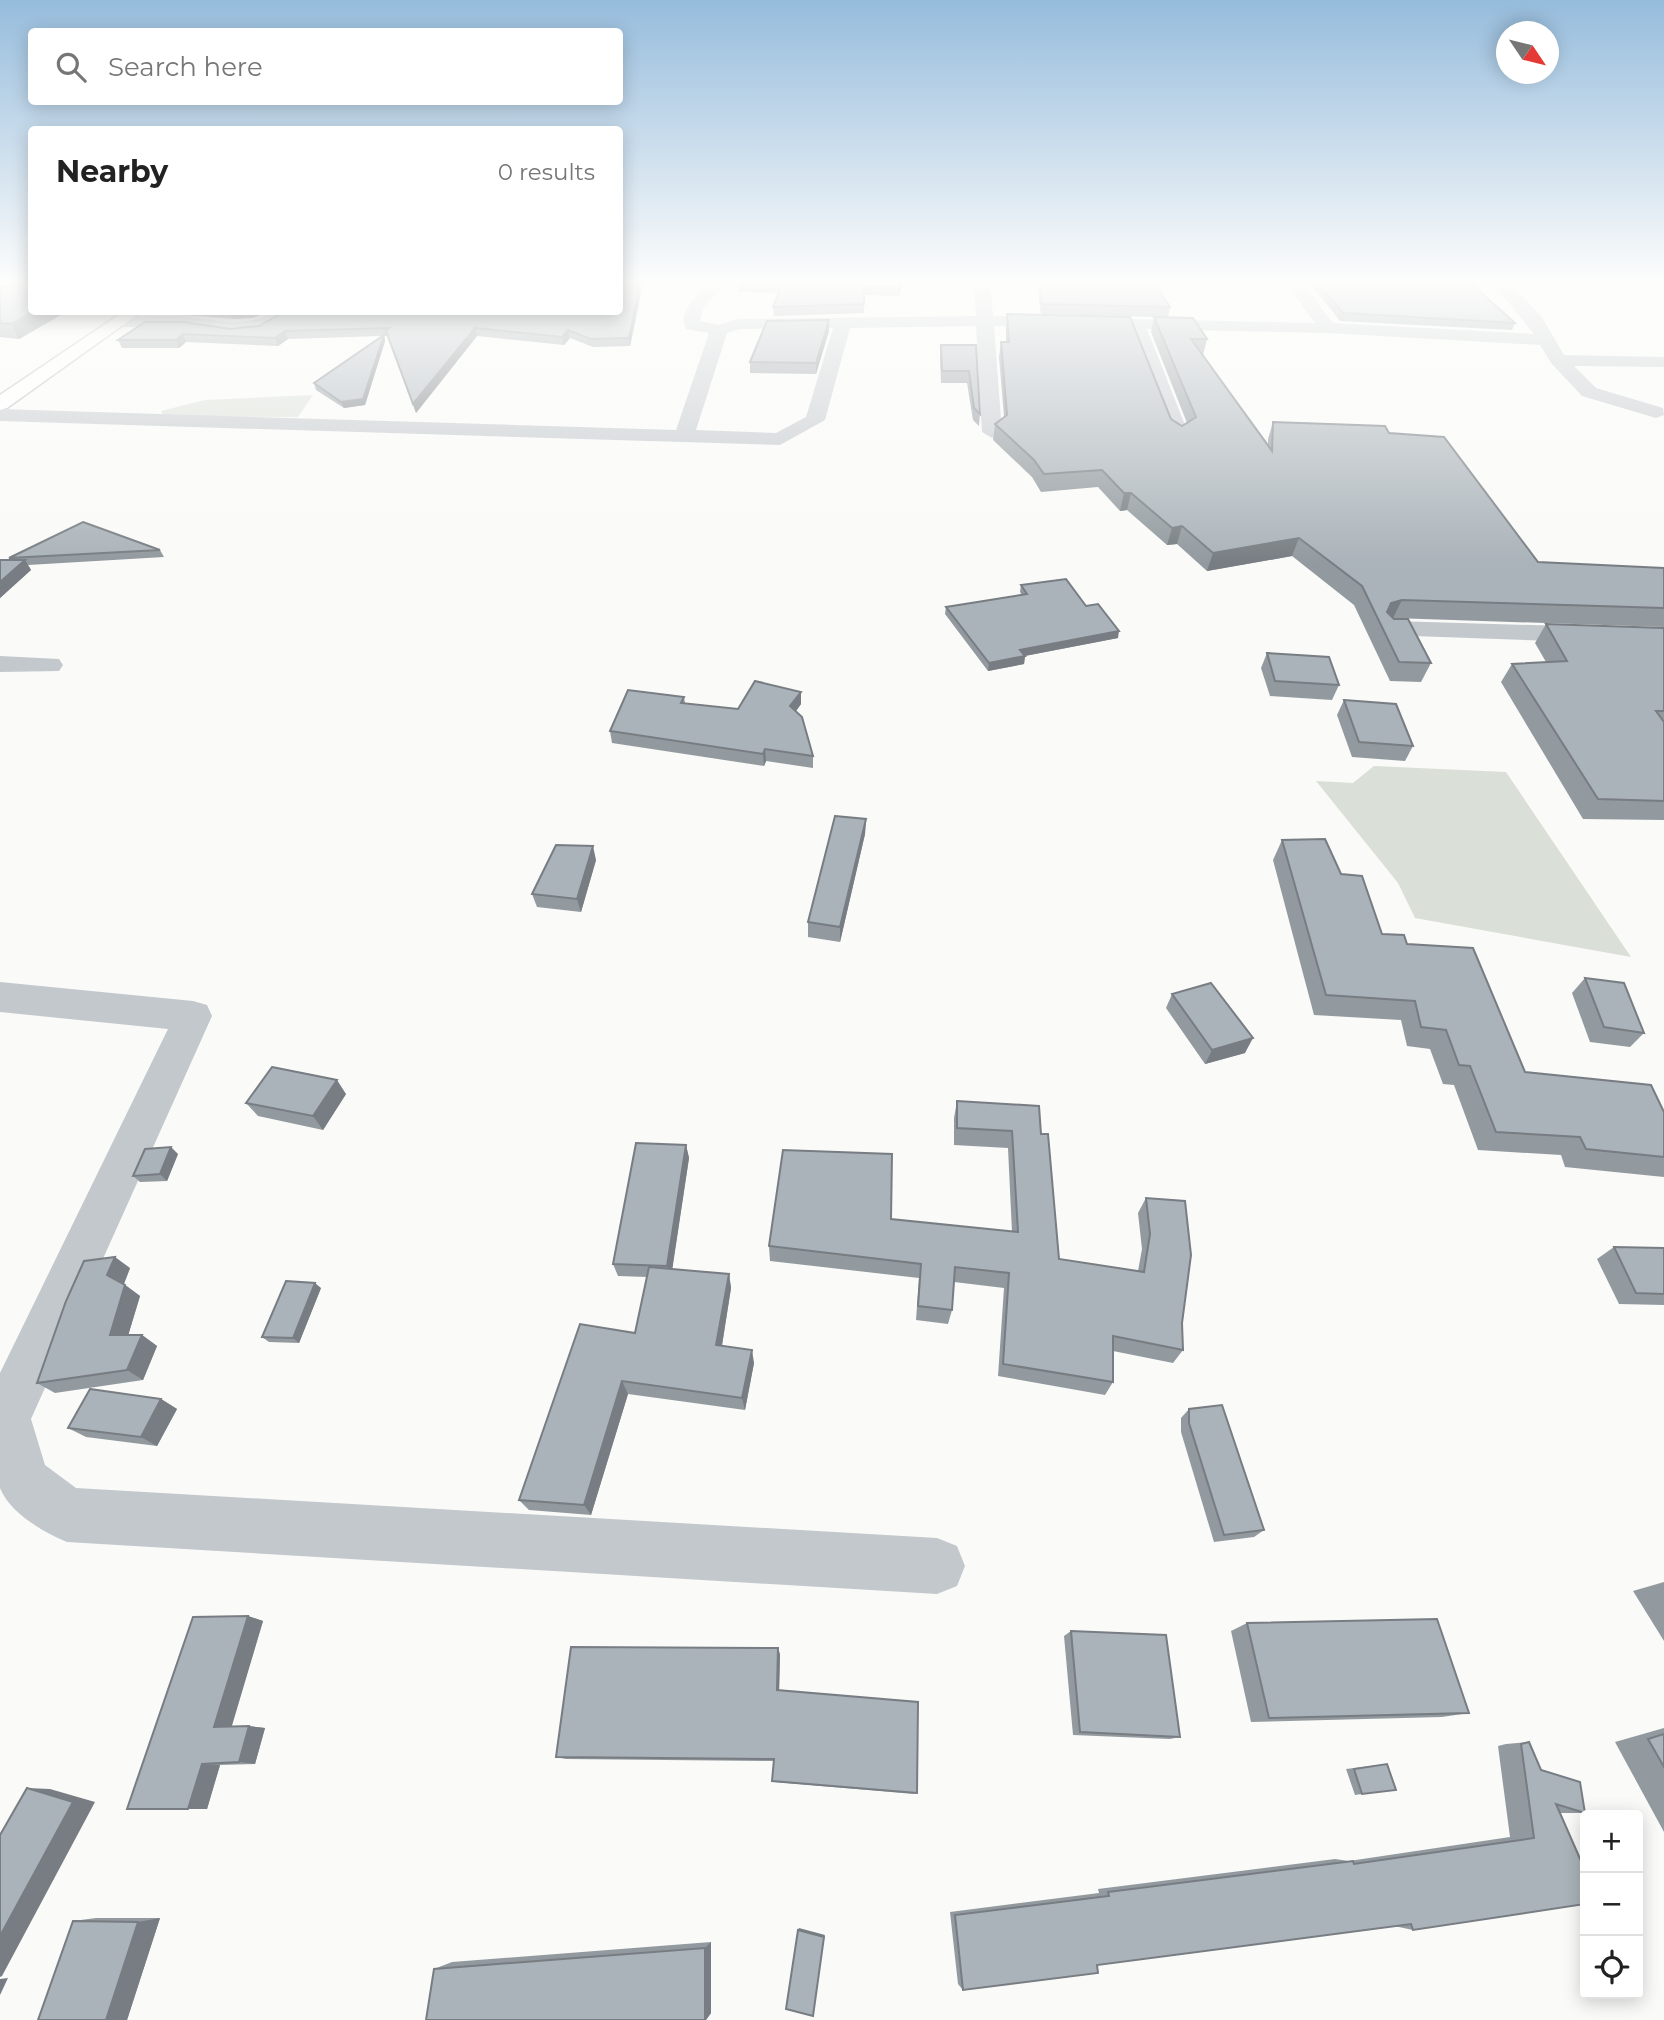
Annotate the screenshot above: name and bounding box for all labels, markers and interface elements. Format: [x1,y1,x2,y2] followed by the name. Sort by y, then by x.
[1496,21,1559,84] north arrow
[28,28,623,105] search box
[52,48,90,86] icon: search
[108,51,263,83] text: Search here
[56,153,168,190] text: Nearby
[498,158,595,186] text: 0 results
[1580,1810,1643,1999] map controls
[1580,1810,1643,1873] button: +
[1580,1873,1643,1936] button: −
[1580,1936,1643,1999] button: locate

